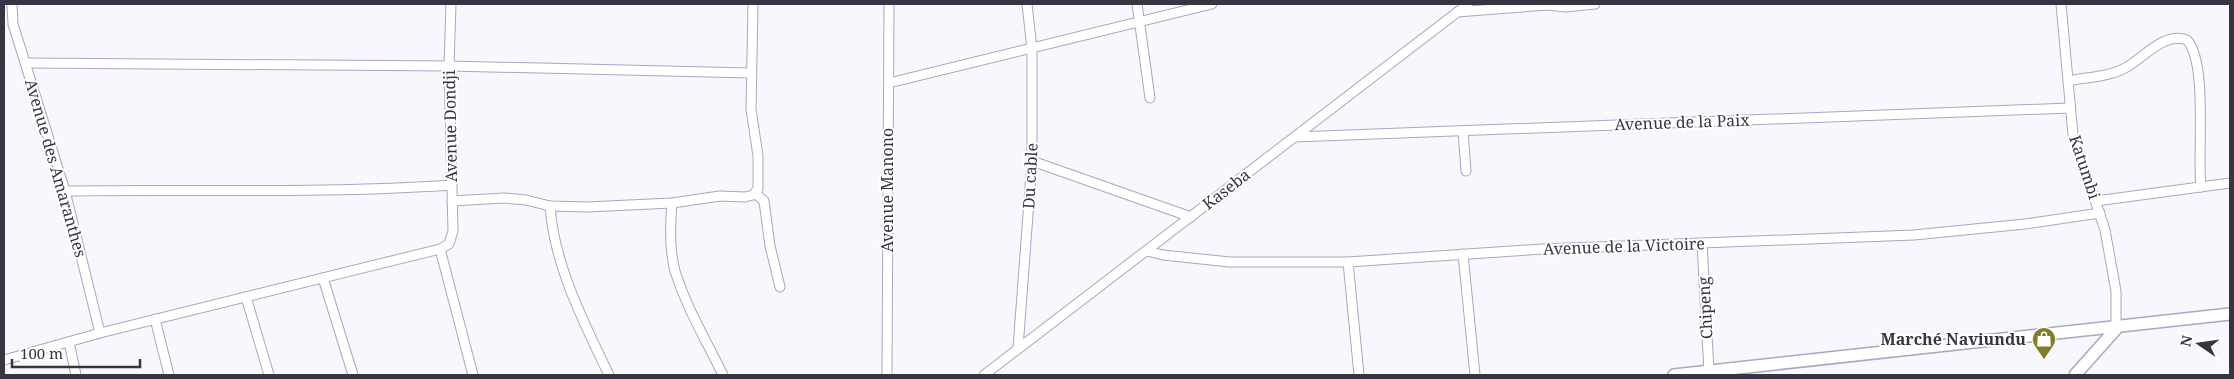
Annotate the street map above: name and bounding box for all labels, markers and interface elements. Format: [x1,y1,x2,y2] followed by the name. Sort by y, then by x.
[438,70,462,182] street label: Avenue Dondji
[20,76,92,260] street label: Avenue des Amaranthes
[1614,109,1751,135] street label: Avenue de la Paix
[876,128,898,252] street label: Avenue Manono
[2064,132,2106,202] street label: Katumbi
[1017,142,1043,210] street label: Du cable
[1198,163,1254,215] street label: Kaseba
[1543,232,1705,260] street label: Avenue de la Victoire
[1692,276,1718,340] street label: Chipeng
[2174,319,2224,369] north arrow
[2031,326,2057,360] shop icon: Marché Naviundu
[1880,328,2026,350] place label: Marché Naviundu
[2175,333,2196,348] text: N
[12,336,140,368] scale bar
[20,343,63,363] text: 100 m

